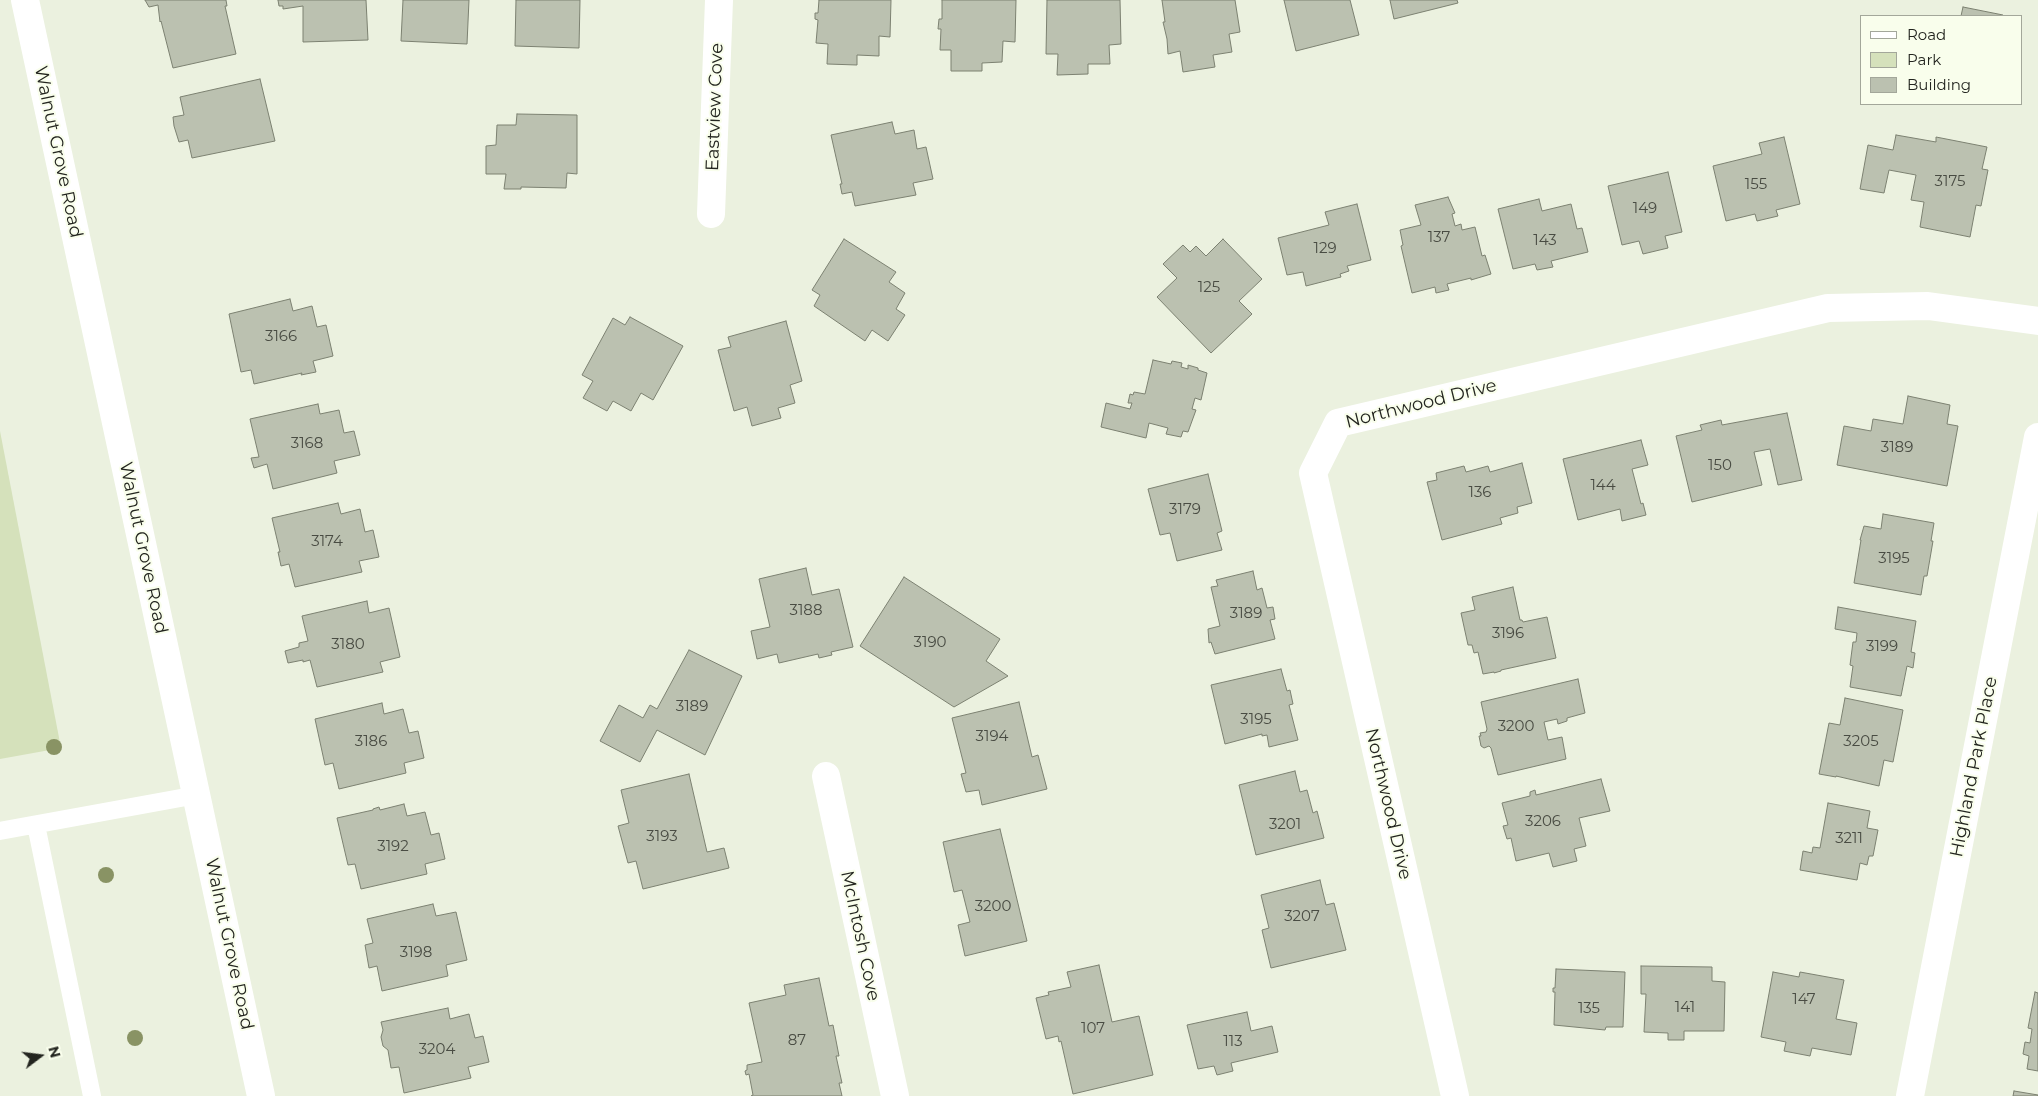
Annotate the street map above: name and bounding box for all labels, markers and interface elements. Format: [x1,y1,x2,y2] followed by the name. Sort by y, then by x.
[1860,15,2023,105] legend
[1907,25,1946,44] text: Road
[702,43,728,171] street label: Eastview Cove
[1907,50,1941,69] text: Park
[29,64,87,240] street label: Walnut Grove Road
[1907,75,1971,94] text: Building
[1935,173,1965,191] house number: 3175
[1745,176,1767,194] house number: 155
[1633,200,1657,218] house number: 149
[1428,229,1450,247] house number: 137
[1533,232,1557,250] house number: 143
[1313,240,1337,258] house number: 129
[1198,279,1220,297] house number: 125
[265,328,297,346] house number: 3166
[1343,375,1499,433] street label: Northwood Drive
[291,435,323,453] house number: 3168
[1881,439,1913,457] house number: 3189
[1708,457,1732,475] house number: 150
[114,460,172,636] street label: Walnut Grove Road
[1590,477,1616,495] house number: 144
[1468,484,1492,502] house number: 136
[1169,501,1201,519] house number: 3179
[311,533,343,551] house number: 3174
[1878,550,1910,568] house number: 3195
[789,602,823,620] house number: 3188
[1230,605,1262,623] house number: 3189
[1492,625,1524,643] house number: 3196
[914,634,946,652] house number: 3190
[331,636,365,654] house number: 3180
[1866,638,1898,656] house number: 3199
[1946,675,2002,859] street label: Highland Park Place
[676,698,708,716] house number: 3189
[1240,711,1272,729] house number: 3195
[1498,718,1534,736] house number: 3200
[1360,726,1416,882] street label: Northwood Drive
[976,728,1008,746] house number: 3194
[355,733,387,751] house number: 3186
[1843,733,1879,751] house number: 3205
[1525,813,1561,831] house number: 3206
[1269,816,1301,834] house number: 3201
[646,828,678,846] house number: 3193
[1835,830,1863,848] house number: 3211
[377,838,409,856] house number: 3192
[200,856,258,1032] street label: Walnut Grove Road
[836,869,884,1003] street label: McIntosh Cove
[975,898,1011,916] house number: 3200
[1284,908,1320,926] house number: 3207
[400,944,432,962] house number: 3198
[1792,991,1816,1009] house number: 147
[1675,999,1695,1017] house number: 141
[1578,1000,1600,1018] house number: 135
[1081,1020,1105,1038] house number: 107
[15,1031,65,1081] north arrow
[788,1032,806,1050] house number: 87
[1223,1033,1243,1051] house number: 113
[419,1041,455,1059] house number: 3204
[44,1044,65,1060] text: N

